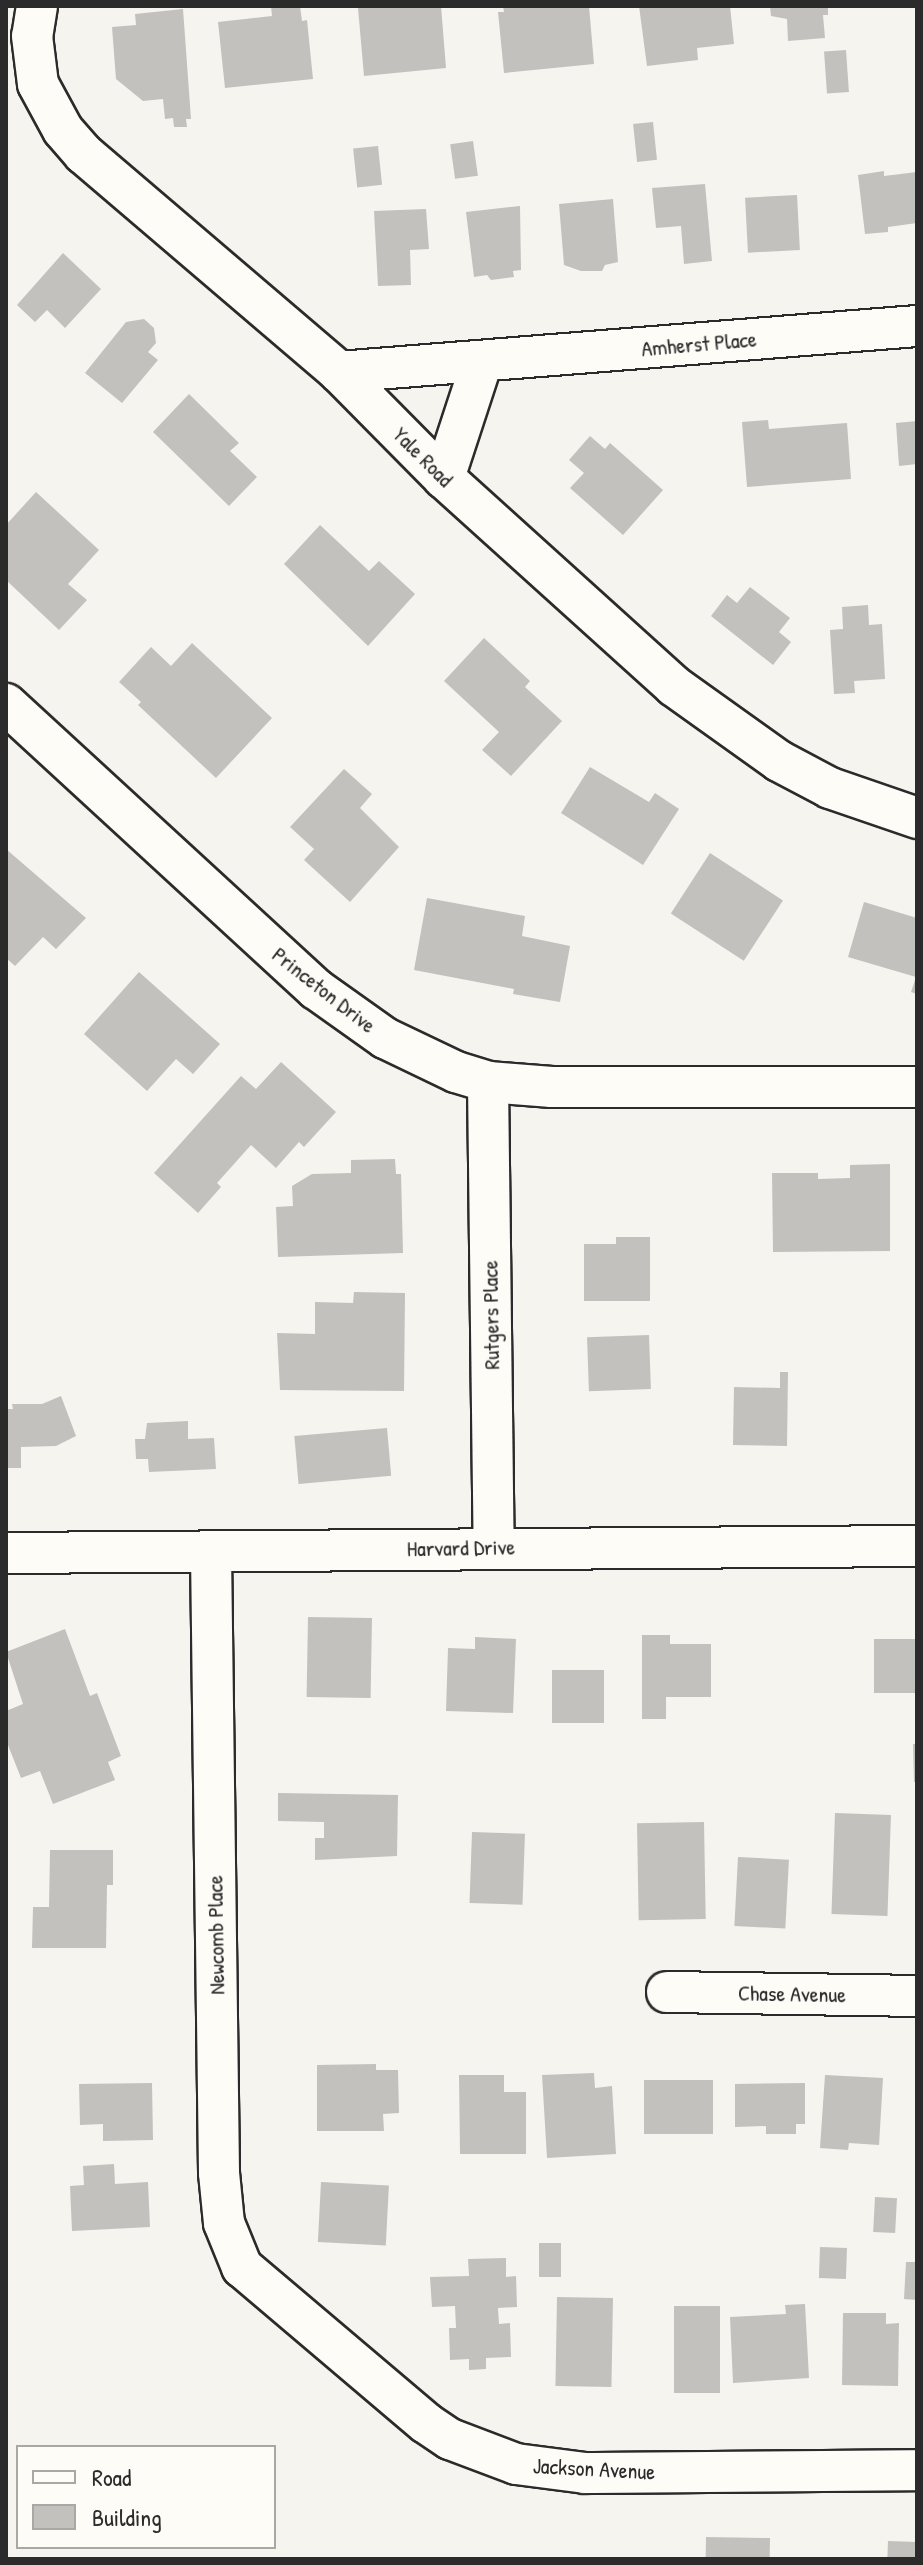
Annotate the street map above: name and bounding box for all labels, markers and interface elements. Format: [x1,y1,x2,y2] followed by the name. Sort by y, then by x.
[640,326,758,362] street label: Amherst Place
[387,421,459,493] street label: Yale Road
[267,941,381,1039] street label: Princeton Drive
[477,1260,505,1370] street label: Rutgers Place
[407,1534,515,1562] street label: Harvard Drive
[202,1875,230,1995] street label: Newcomb Place
[738,1980,846,2008] street label: Chase Avenue
[16,2445,276,2549] legend
[532,2453,656,2485] street label: Jackson Avenue
[92,2461,131,2493] text: Road
[92,2501,162,2533] text: Building

